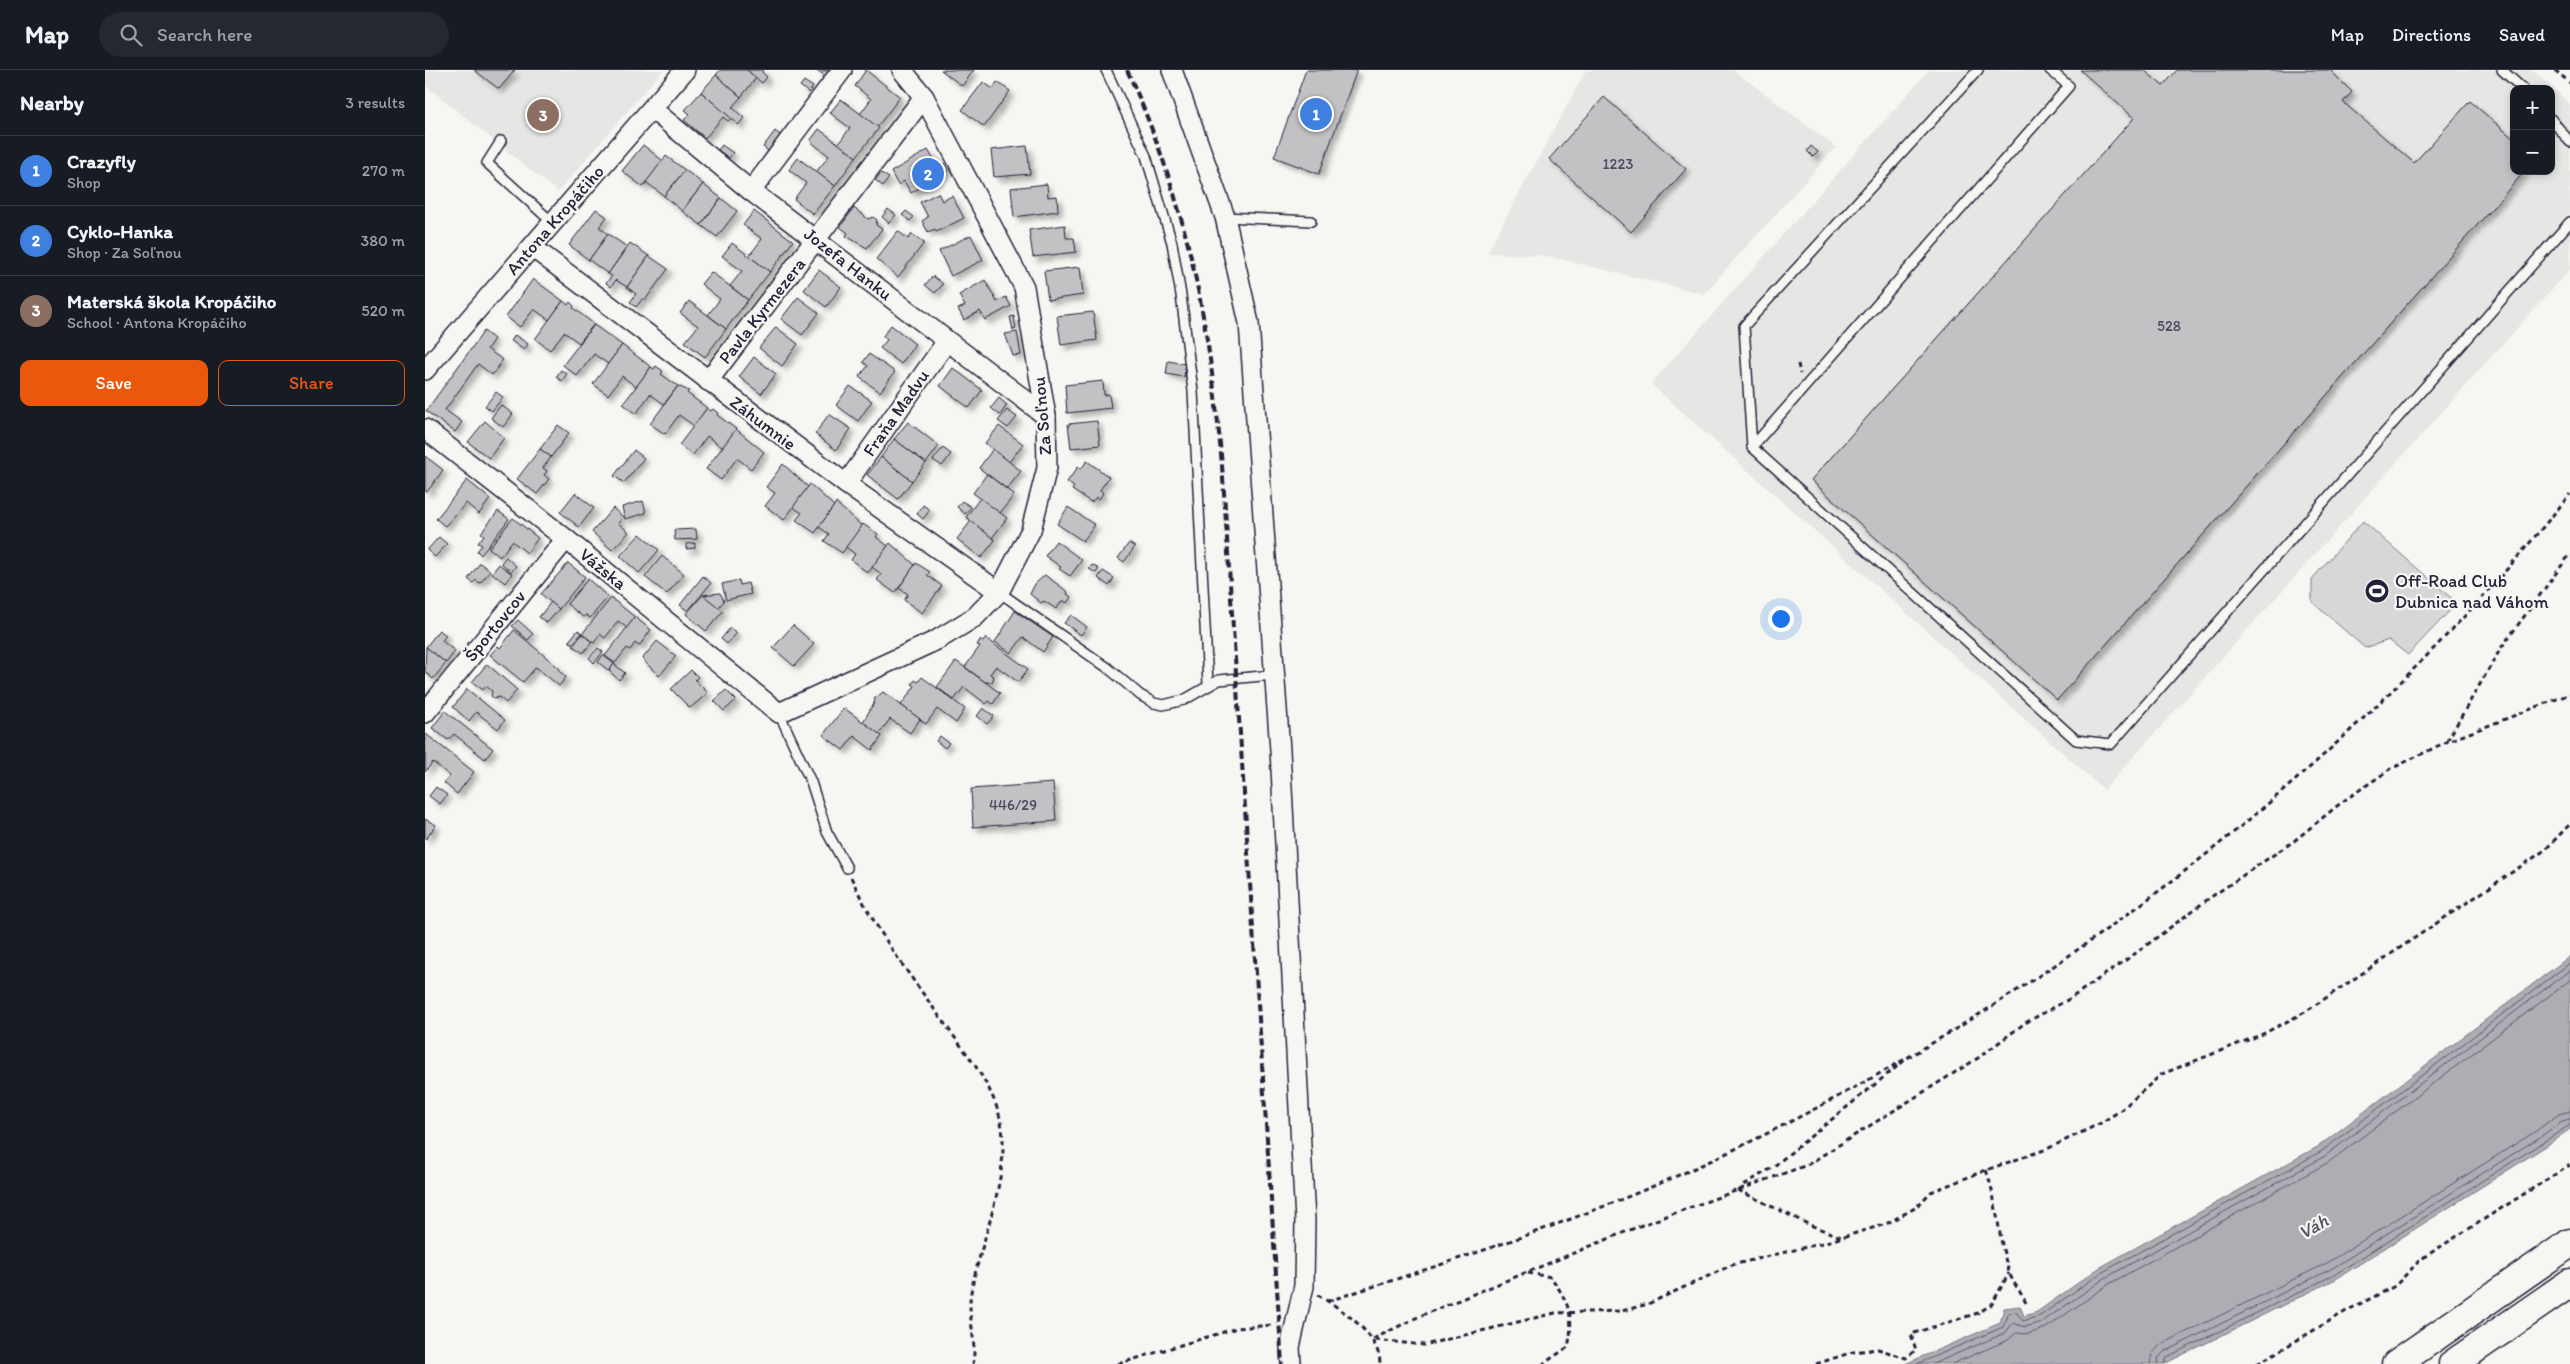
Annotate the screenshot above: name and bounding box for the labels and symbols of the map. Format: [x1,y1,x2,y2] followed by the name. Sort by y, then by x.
[1300,95,1332,133] pin: 1
[527,96,559,134] pin: 3
[912,155,944,193] pin: 2
[1603,155,1633,173] house number: 1223
[501,161,609,279] street label: Antona Kropáčiho
[800,223,897,305] street label: Jozefa Hanku
[714,254,810,368] street label: Pavla Kyrmezera
[2157,317,2181,335] house number: 528
[858,365,934,461] street label: Fraňa Madvu
[1028,376,1056,456] street label: Za Soľnou
[726,391,800,455] street label: Záhumnie
[575,543,631,595] street label: Vážska
[2395,570,2549,613] place label: Off-Road Club Dubnica nad Váhom
[2364,578,2390,604] sports icon: Off-Road Club Dubnica nad Váhom
[460,585,531,666] street label: Športovcov
[1768,606,1794,632] your location
[989,796,1037,814] house number: 446/29
[2294,1208,2333,1244] water label: Váh

